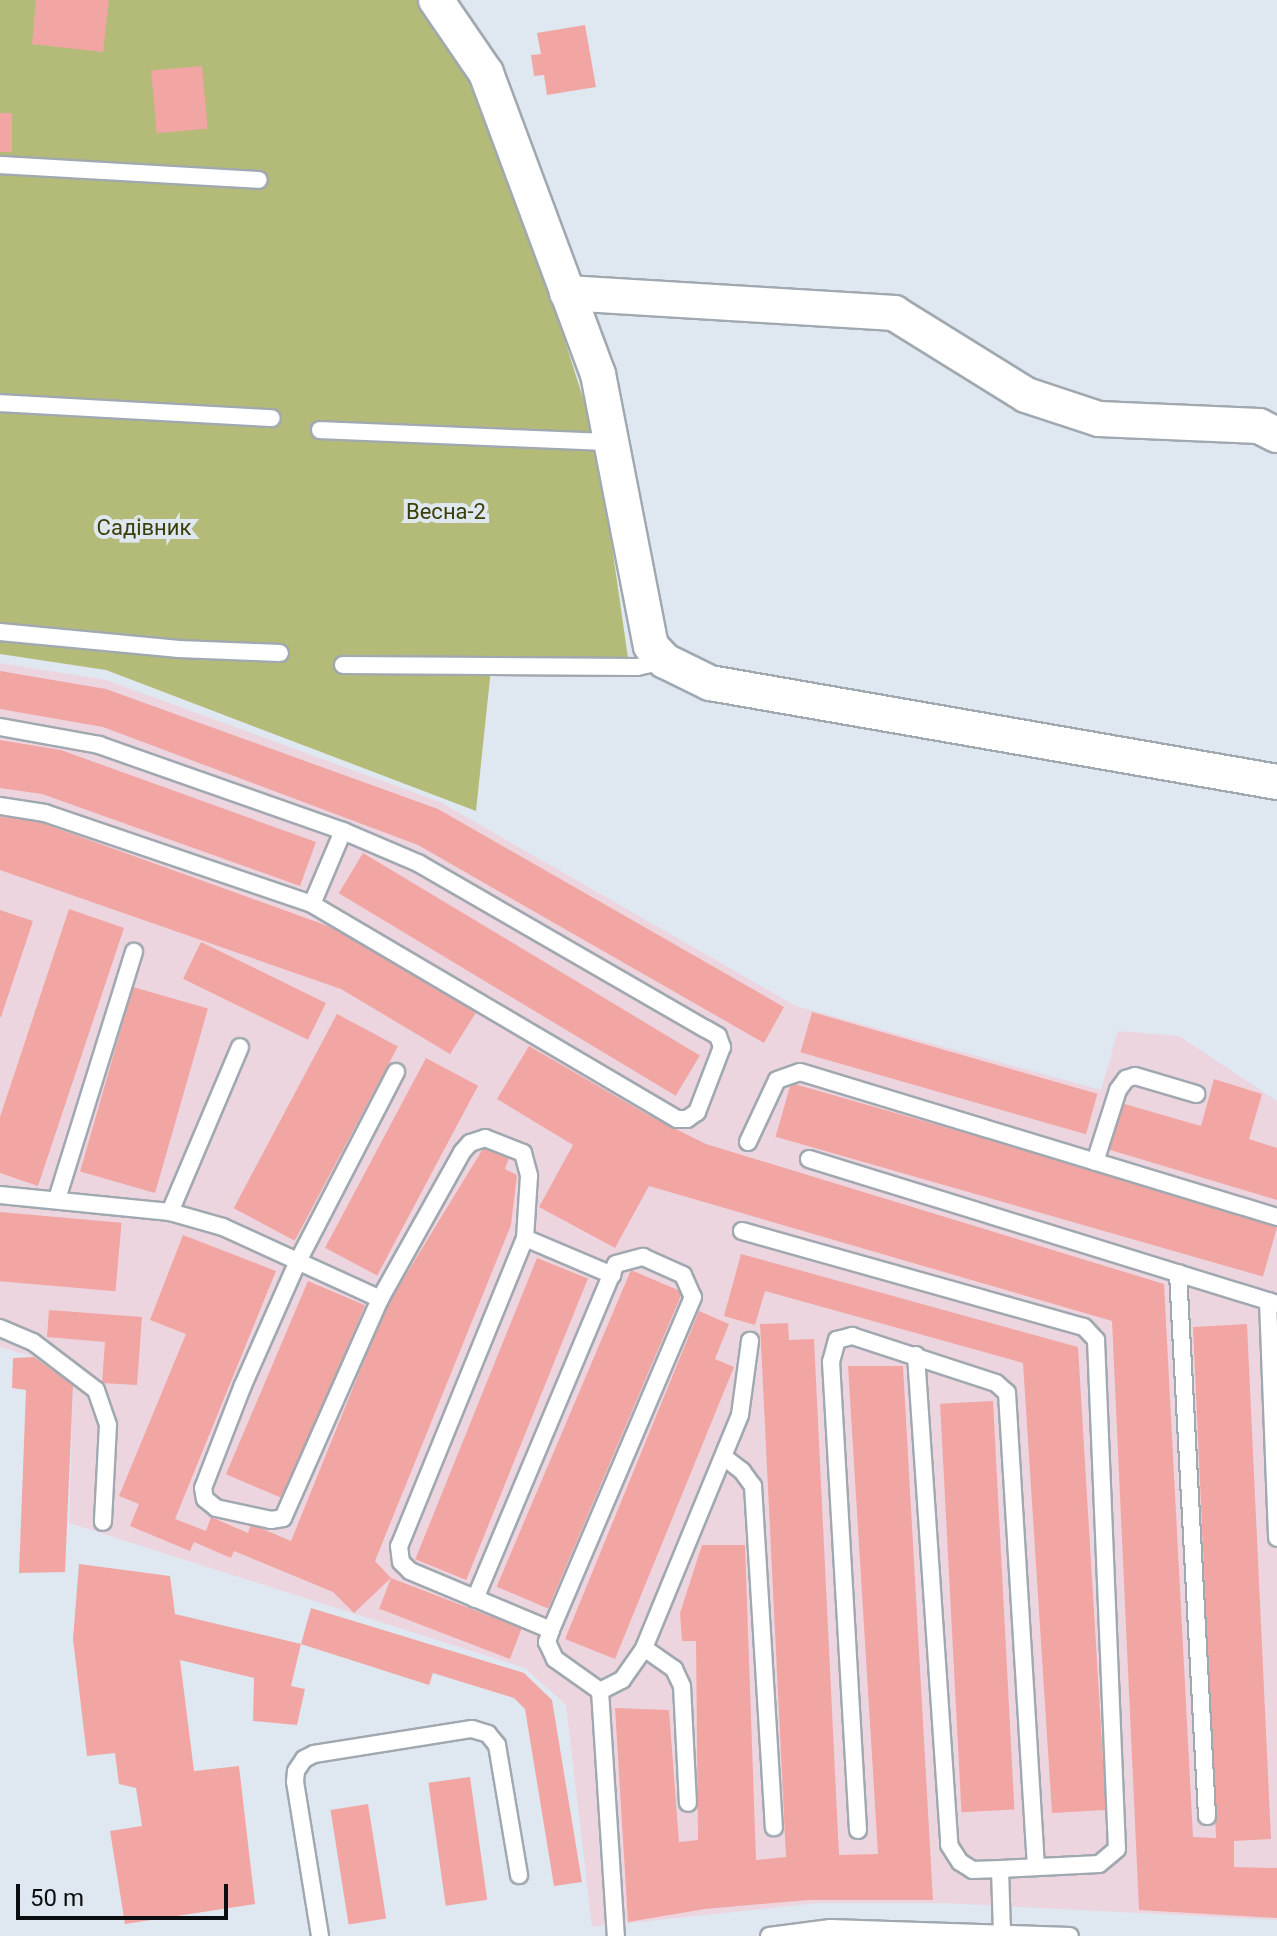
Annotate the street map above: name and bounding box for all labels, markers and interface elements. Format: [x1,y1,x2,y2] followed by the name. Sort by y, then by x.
[406,499,486,525] park label: Весна-2
[97,515,191,541] park label: Садівник
[20,1868,232,1918] scale bar
[30,1884,84,1912] text: 50 m

